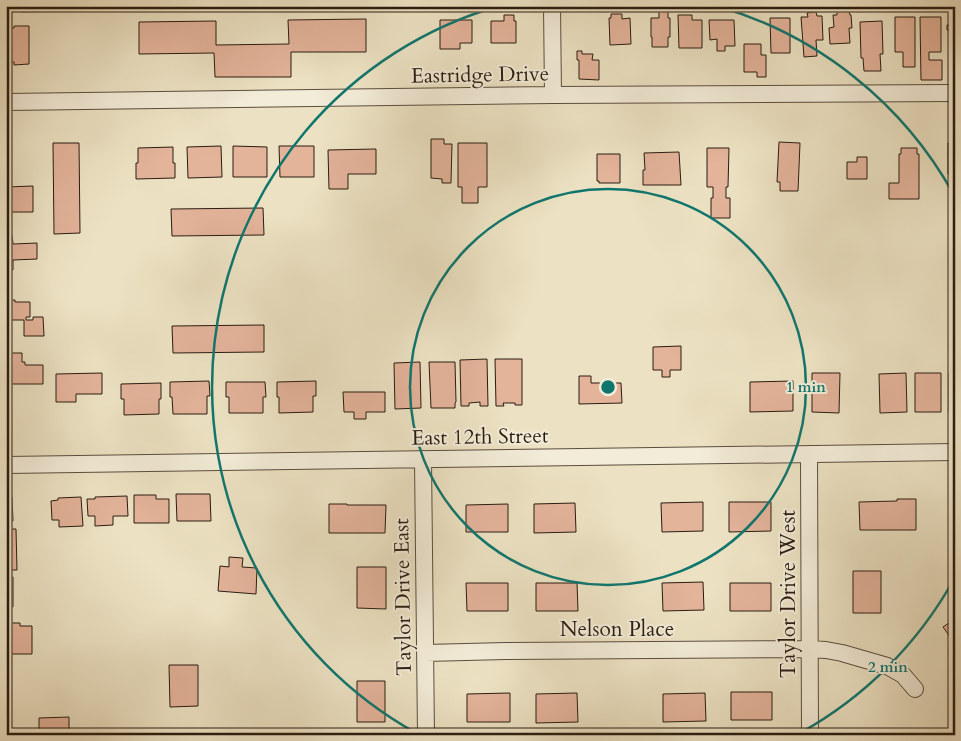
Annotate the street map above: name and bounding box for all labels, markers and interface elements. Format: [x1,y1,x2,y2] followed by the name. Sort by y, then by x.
[411,59,549,91] street label: Eastridge Drive
[786,377,826,397] text: 1 min
[599,378,617,396] centre of rings
[411,421,549,453] street label: East 12th Street
[774,509,803,678] street label: Taylor Drive West
[387,518,419,676] street label: Taylor Drive East
[560,615,674,644] street label: Nelson Place
[868,657,908,677] text: 2 min

